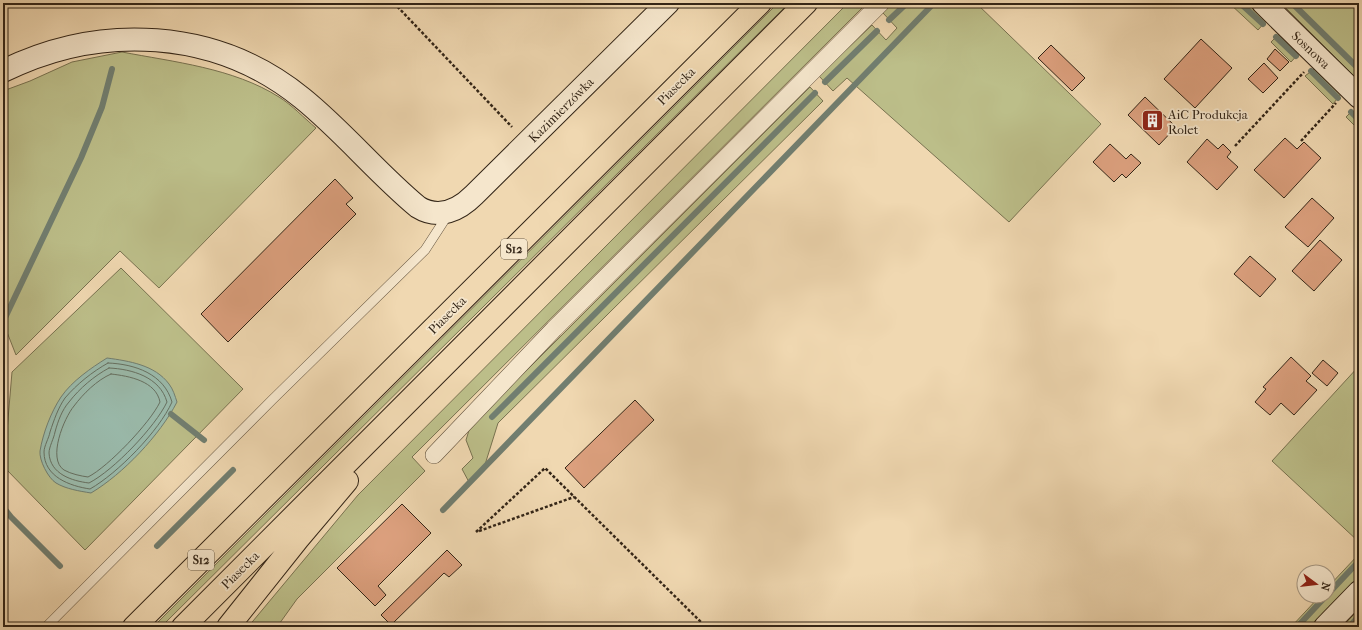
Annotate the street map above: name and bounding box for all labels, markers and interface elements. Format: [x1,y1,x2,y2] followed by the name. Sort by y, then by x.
[1289,28,1334,73] street label: Sosnowa
[654,63,699,108] street label: Piasecka
[525,74,597,146] street label: Kazimierzówka
[1167,107,1249,137] place label: AiC Produkcja Rolet
[1139,108,1165,134] building icon: AiC Produkcja Rolet
[501,239,527,259] road number: S12
[425,292,470,337] street label: Piasecka
[218,547,263,592] street label: Piasecka
[188,550,214,570] road number: S12
[1296,564,1336,604] north arrow
[1318,581,1333,593] text: N

